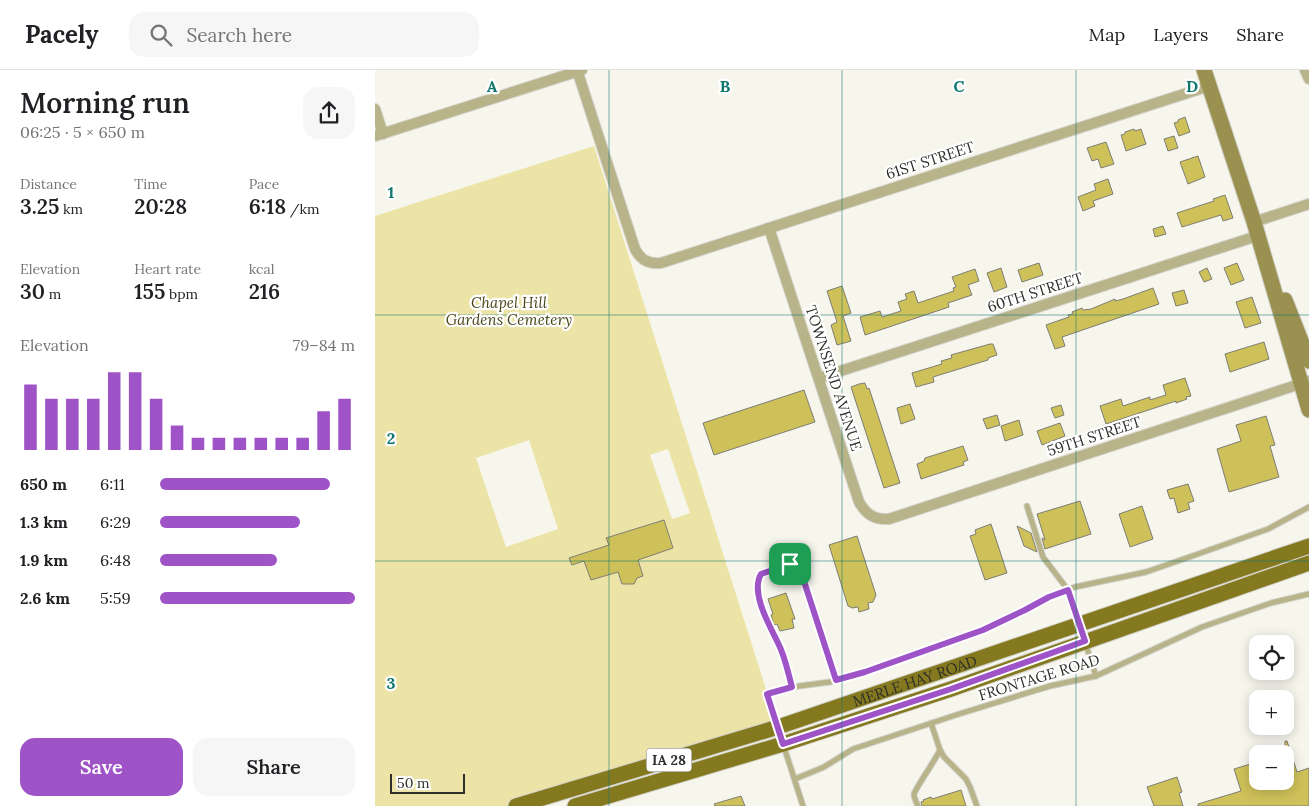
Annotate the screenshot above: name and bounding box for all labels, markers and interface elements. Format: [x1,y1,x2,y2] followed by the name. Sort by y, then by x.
[129,12,479,57] search box
[25,19,99,50] text: Pacely
[147,21,175,49] icon: search
[187,23,292,47] text: Search here
[1089,23,1125,46] text: Map
[1153,23,1208,46] text: Layers
[1236,23,1284,46] text: Share
[487,76,498,96] text: A
[720,76,731,96] text: B
[953,76,965,96] text: C
[1186,76,1198,96] text: D
[20,85,190,121] text: Morning run
[303,87,355,139] button: share
[20,122,145,142] text: 06:25 · 5 × 650 m
[883,137,977,183] street label: 61ST STREET
[20,175,77,193] text: Distance
[134,175,167,193] text: Time
[249,175,279,193] text: Pace
[388,182,394,202] text: 1
[20,193,59,220] text: 3.25
[134,193,187,220] text: 20:28
[249,193,286,220] text: 6:18
[59,200,83,218] text: km
[286,200,320,218] text: /km
[20,260,80,278] text: Elevation
[134,260,201,278] text: Heart rate
[249,260,275,278] text: kcal
[985,268,1085,316] street label: 60TH STREET
[20,278,45,305] text: 30
[134,278,165,305] text: 155
[249,278,280,305] text: 216
[45,285,61,303] text: m
[165,285,198,303] text: bpm
[446,293,572,329] park label: Chapel Hill Gardens Cemetery
[801,303,867,453] street label: TOWNSEND AVENUE
[20,335,89,355] text: Elevation
[293,335,355,355] text: 79–84 m
[1045,412,1144,460] street label: 59TH STREET
[387,428,395,448] text: 2
[20,474,67,494] text: 650 m
[100,474,125,494] text: 6:11
[20,512,68,532] text: 1.3 km
[100,512,131,532] text: 6:29
[769,543,811,585] pin
[20,550,68,570] text: 1.9 km
[100,550,131,570] text: 6:48
[776,550,804,578] icon: arrive
[20,588,70,608] text: 2.6 km
[100,588,131,608] text: 5:59
[1249,635,1294,790] map controls
[1249,635,1294,680] button: locate
[850,650,979,710] street label: MERLE HAY ROAD
[976,650,1102,704] street label: FRONTAGE ROAD
[387,673,396,693] text: 3
[1249,690,1294,735] button: +
[20,738,183,796] button: Save
[193,738,355,796] button: Share
[1249,745,1294,790] button: −
[647,748,691,772] road number: IA 28
[390,771,465,794] scale bar
[397,774,430,792] text: 50 m

